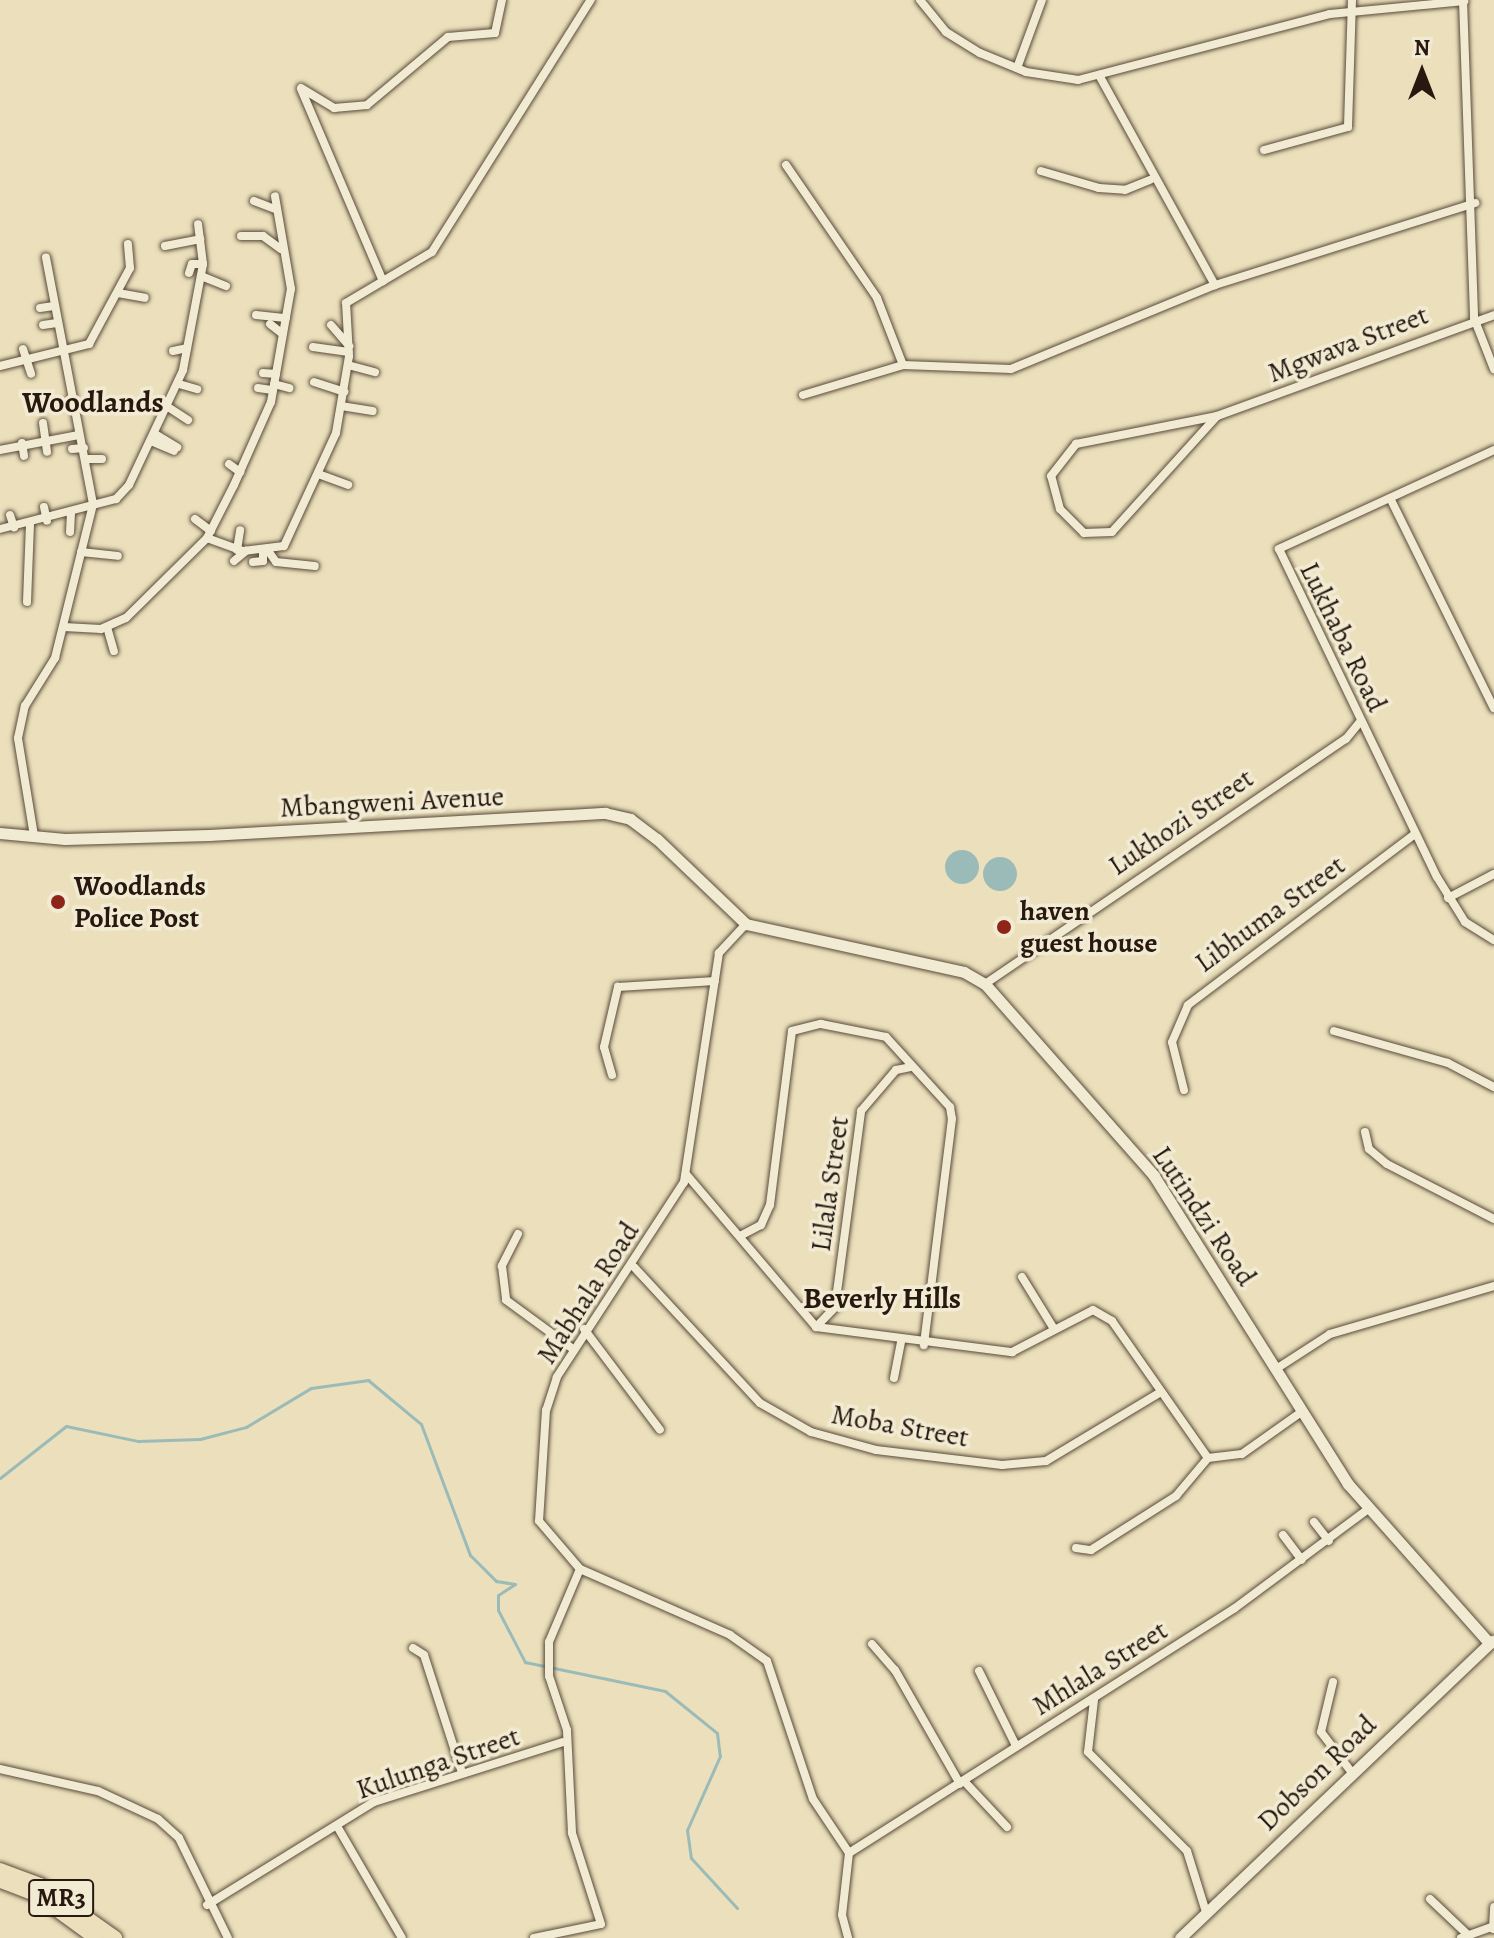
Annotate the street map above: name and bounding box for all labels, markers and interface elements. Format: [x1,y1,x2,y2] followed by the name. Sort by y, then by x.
[1382,32,1462,112] north arrow
[1414,33,1430,63] text: N
[1263,298,1433,390] street label: Mgwava Street
[22,384,164,420] district label: Woodlands
[1292,557,1394,717] street label: Lukhaba Road
[1102,761,1260,883] street label: Lukhozi Street
[279,779,505,825] street label: Mbangweni Avenue
[1188,848,1352,980] street label: Libhuma Street
[74,869,206,935] place label: Woodlands Police Post
[49,893,67,911] marker: Woodlands Police Post
[1020,894,1157,960] place label: haven guest house
[995,918,1013,936] marker: haven guest house
[804,1114,856,1254] street label: Lilala Street
[1145,1140,1263,1292] street label: Lutindzi Road
[530,1216,646,1370] street label: Mabhala Road
[803,1280,961,1316] district label: Beverly Hills
[829,1397,971,1455] street label: Moba Street
[1026,1613,1174,1723] street label: Mhlala Street
[1251,1708,1383,1838] street label: Dobson Road
[352,1719,524,1807] street label: Kulunga Street
[27,1876,95,1920] road number: MR3

